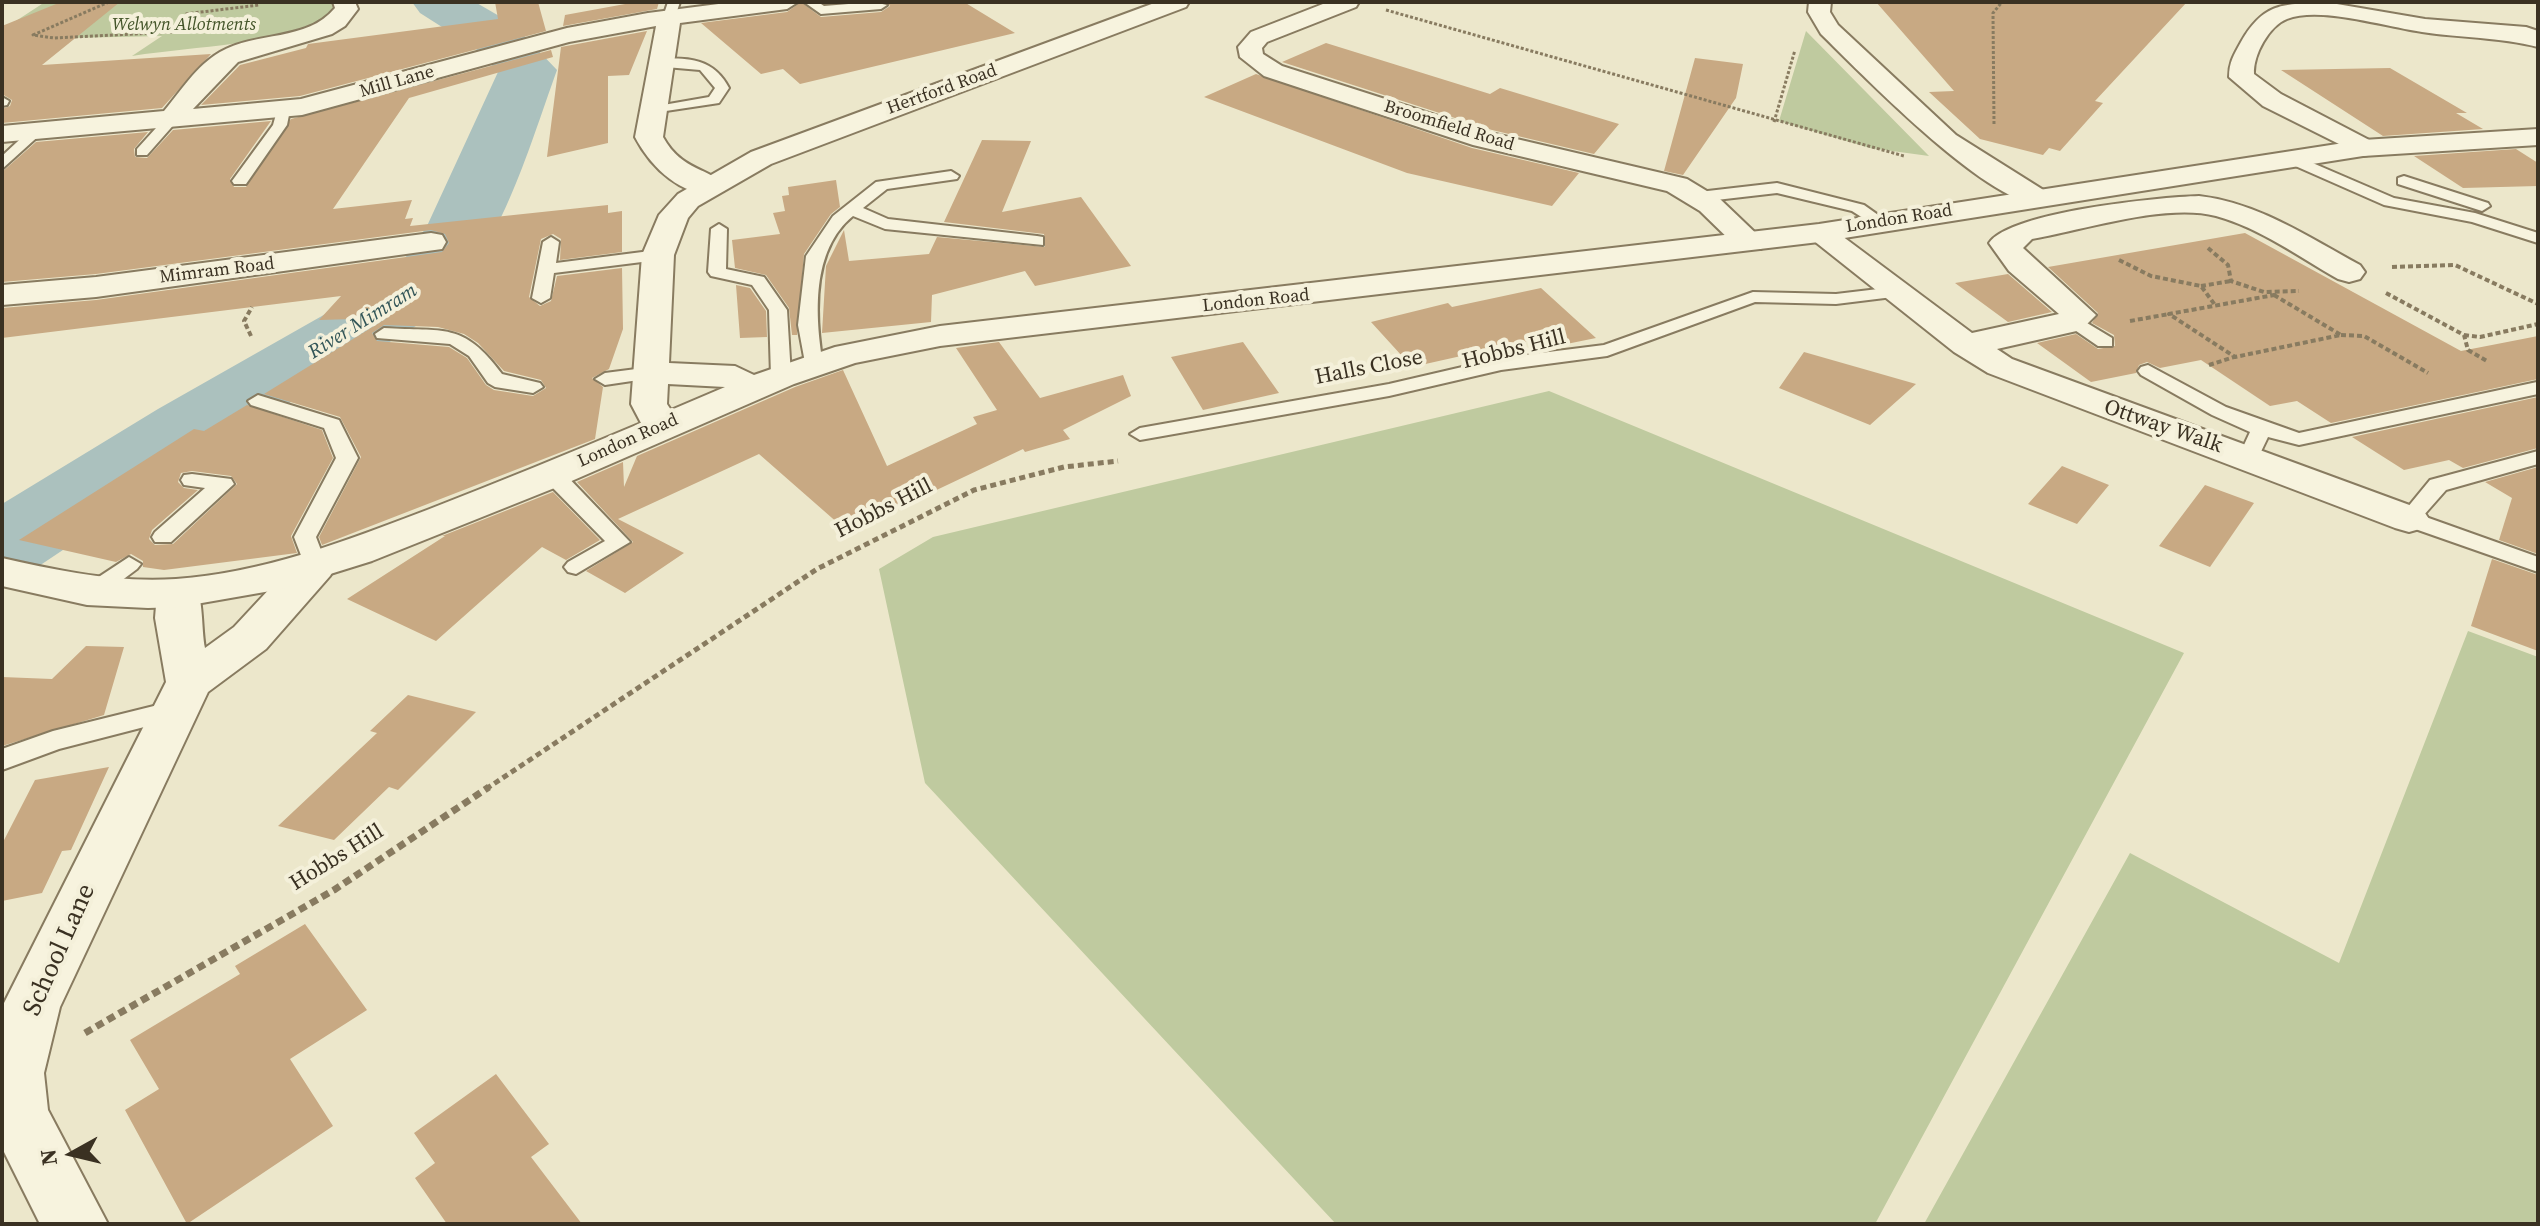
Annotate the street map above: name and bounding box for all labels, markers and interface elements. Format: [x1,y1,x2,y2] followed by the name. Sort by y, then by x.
[112,14,256,36] park label: Welwyn Allotments
[884,60,1000,120] street label: Hertford Road
[357,61,437,103] street label: Mill Lane
[1381,96,1517,156] street label: Broomfield Road
[1844,200,1954,238] street label: London Road
[158,253,276,289] street label: Mimram Road
[304,279,422,365] water label: River Mimram
[1201,285,1311,317] street label: London Road
[1460,324,1568,376] street label: Hobbs Hill
[1313,345,1425,391] street label: Halls Close
[2100,394,2226,460] street label: Ottway Walk
[575,409,681,473] street label: London Road
[831,473,937,545] street label: Hobbs Hill
[285,819,389,897] street label: Hobbs Hill
[17,879,103,1021] street label: School Lane
[32,1114,112,1194] north arrow
[32,1147,64,1167] text: N

